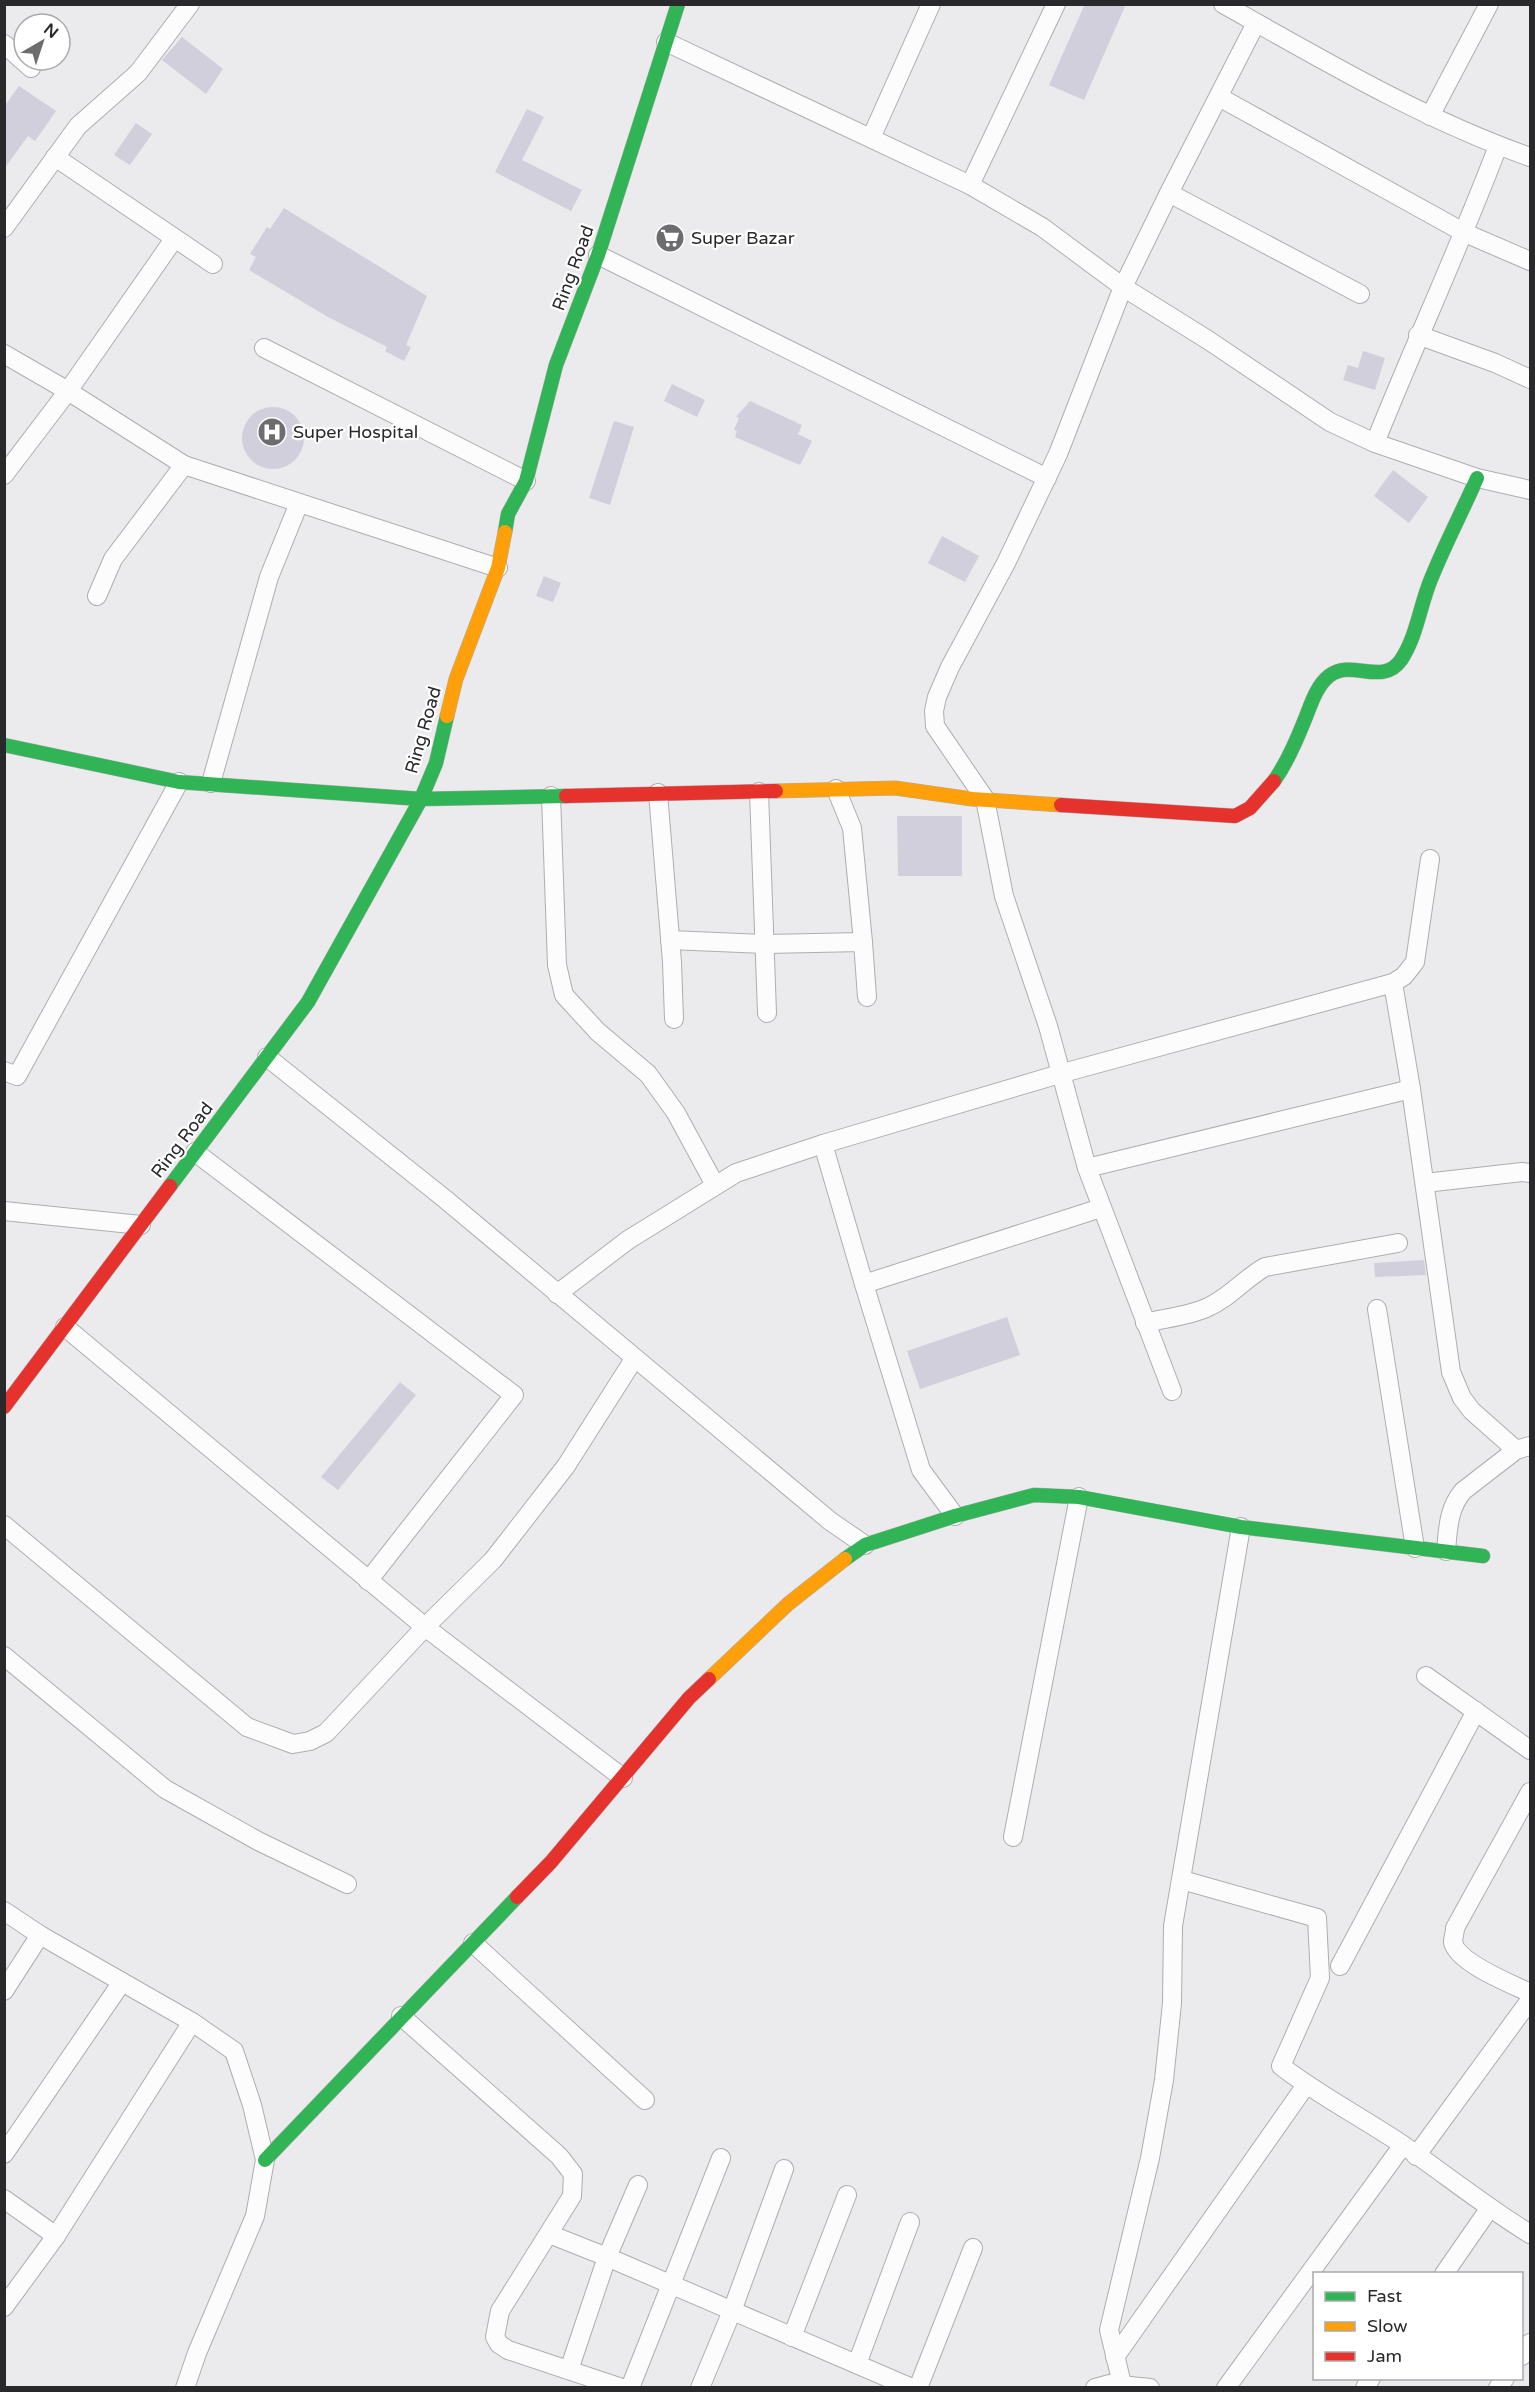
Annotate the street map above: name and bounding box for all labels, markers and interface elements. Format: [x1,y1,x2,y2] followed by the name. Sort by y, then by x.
[12,12,72,72] north arrow
[40,19,62,43] text: N
[547,222,599,314] street label: Ring Road
[654,222,686,254] supermarket icon: Super Bazar
[691,227,795,249] place label: Super Bazar
[256,416,288,448] hospital icon: Super Hospital
[293,421,418,443] place label: Super Hospital
[400,684,446,776] street label: Ring Road
[146,1098,218,1182] street label: Ring Road
[1313,2272,1523,2380] legend
[1367,2285,1402,2307] text: Fast
[1367,2315,1408,2337] text: Slow
[1367,2345,1402,2367] text: Jam

